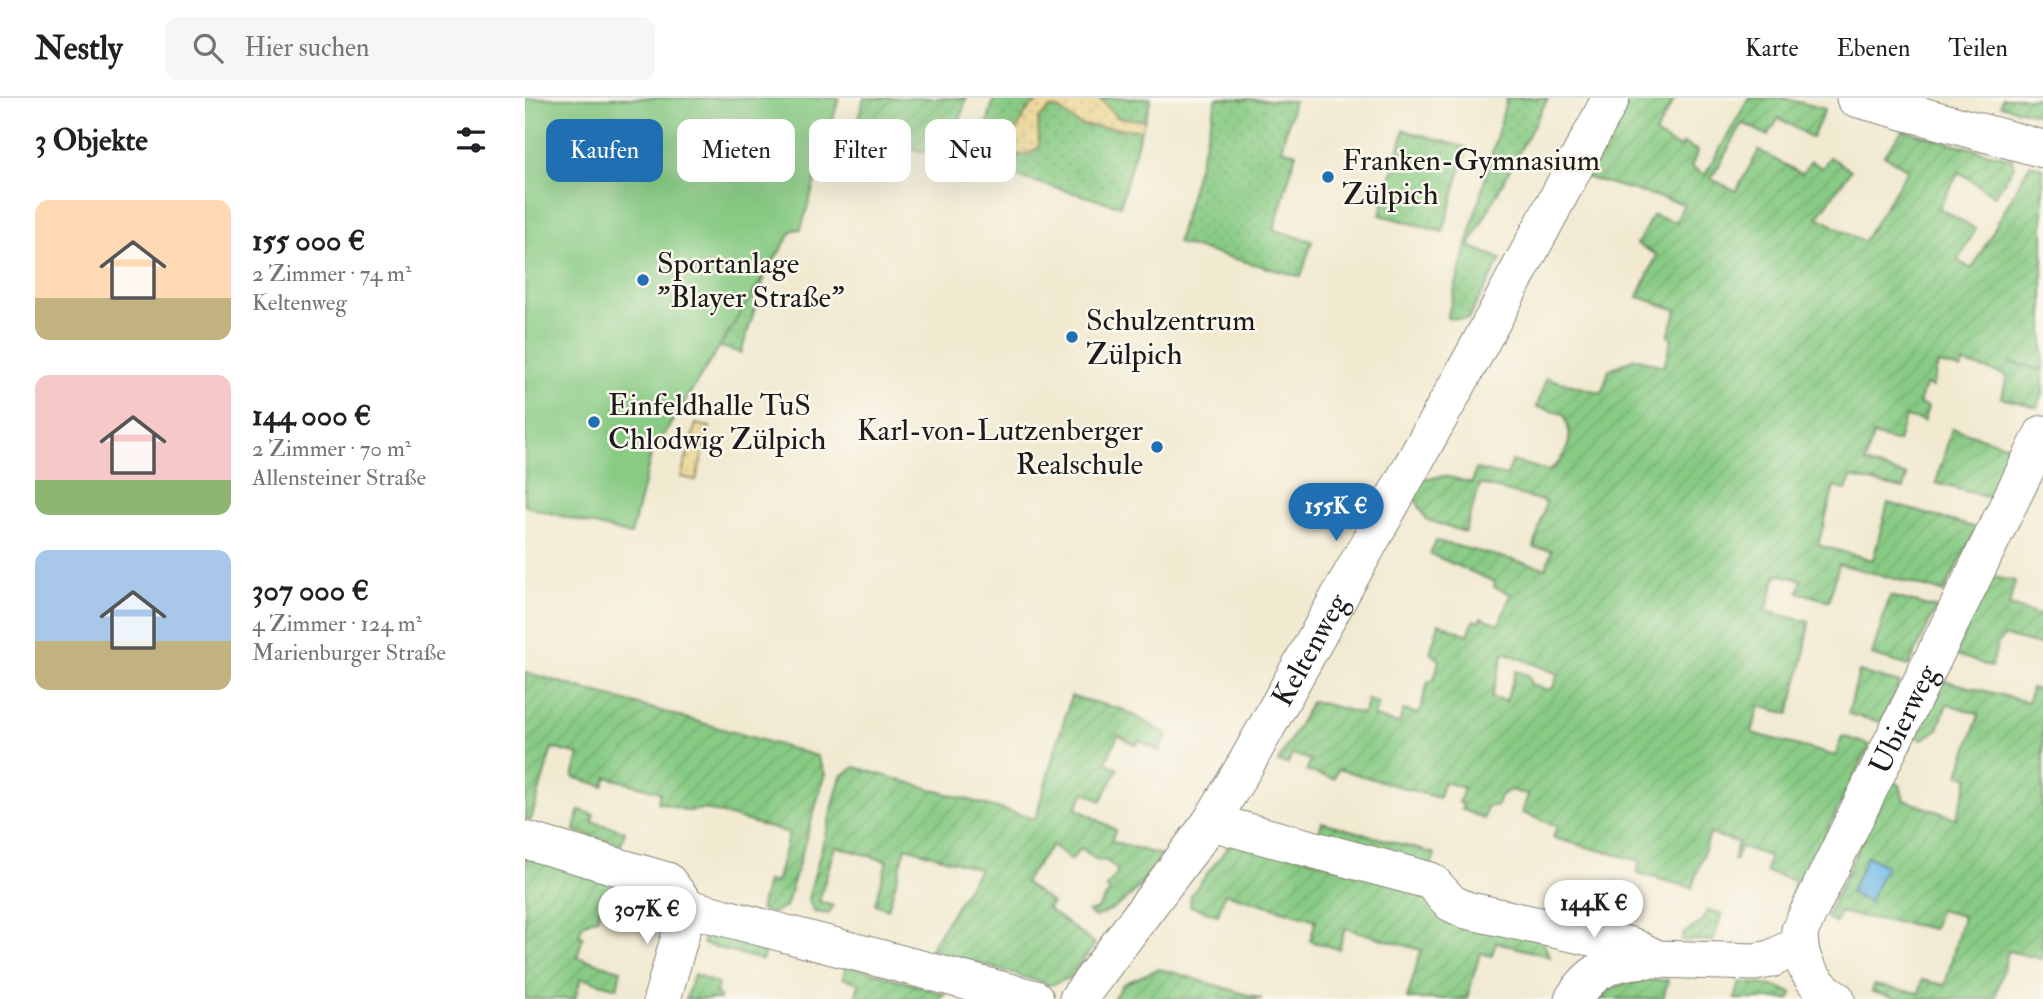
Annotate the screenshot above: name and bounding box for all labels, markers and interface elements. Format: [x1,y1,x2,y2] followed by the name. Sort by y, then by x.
[165,17,655,80] search box
[35,28,123,69] text: Nestly
[189,29,227,67] icon: search
[245,32,369,64] text: Hier suchen
[1745,33,1798,64] text: Karte
[1836,33,1910,64] text: Ebenen
[1948,33,2008,64] text: Teilen
[546,119,663,182] chip: Kaufen
[677,119,795,182] chip: Mieten
[809,119,911,182] chip: Filter
[925,119,1016,182] chip: Neu
[452,121,490,159] icon: filters
[35,122,148,159] text: 3 Objekte
[1342,142,1600,213] place label: Franken-Gymnasium Zülpich
[1320,169,1336,185] marker: Franken-Gymnasium Zülpich
[252,222,365,259] text: 155 000 €
[91,228,175,312] icon: home
[657,245,844,316] place label: Sportanlage "Blayer Straße"
[252,259,411,288] text: 2 Zimmer · 74 m²
[635,272,651,288] marker: Sportanlage "Blayer Straße"
[252,288,347,317] text: Keltenweg
[1086,302,1256,373] place label: Schulzentrum Zülpich
[1064,329,1080,345] marker: Schulzentrum Zülpich
[608,387,827,458] place label: Einfeldhalle TuS Chlodwig Zülpich
[252,397,371,434] text: 144 000 €
[91,403,175,487] icon: home
[857,412,1143,483] place label: Karl-von-Lutzenberger Realschule
[586,414,602,430] marker: Einfeldhalle TuS Chlodwig Zülpich
[252,434,411,463] text: 2 Zimmer · 70 m²
[1149,439,1165,455] marker: Karl-von-Lutzenberger Realschule
[252,463,426,492] text: Allensteiner Straße
[1279,484,1393,543] pin: 155K €
[1305,491,1367,520] text: 155K €
[252,572,369,609] text: 307 000 €
[91,578,175,662] icon: home
[1263,586,1356,713] street label: Keltenweg
[252,609,422,638] text: 4 Zimmer · 124 m²
[252,638,446,667] text: Marienburger Straße
[1861,657,1946,780] street label: Ubierweg
[1537,880,1651,940] pin: 144K €
[590,886,704,946] pin: 307K €
[1560,888,1628,917] text: 144K €
[614,894,680,923] text: 307K €

